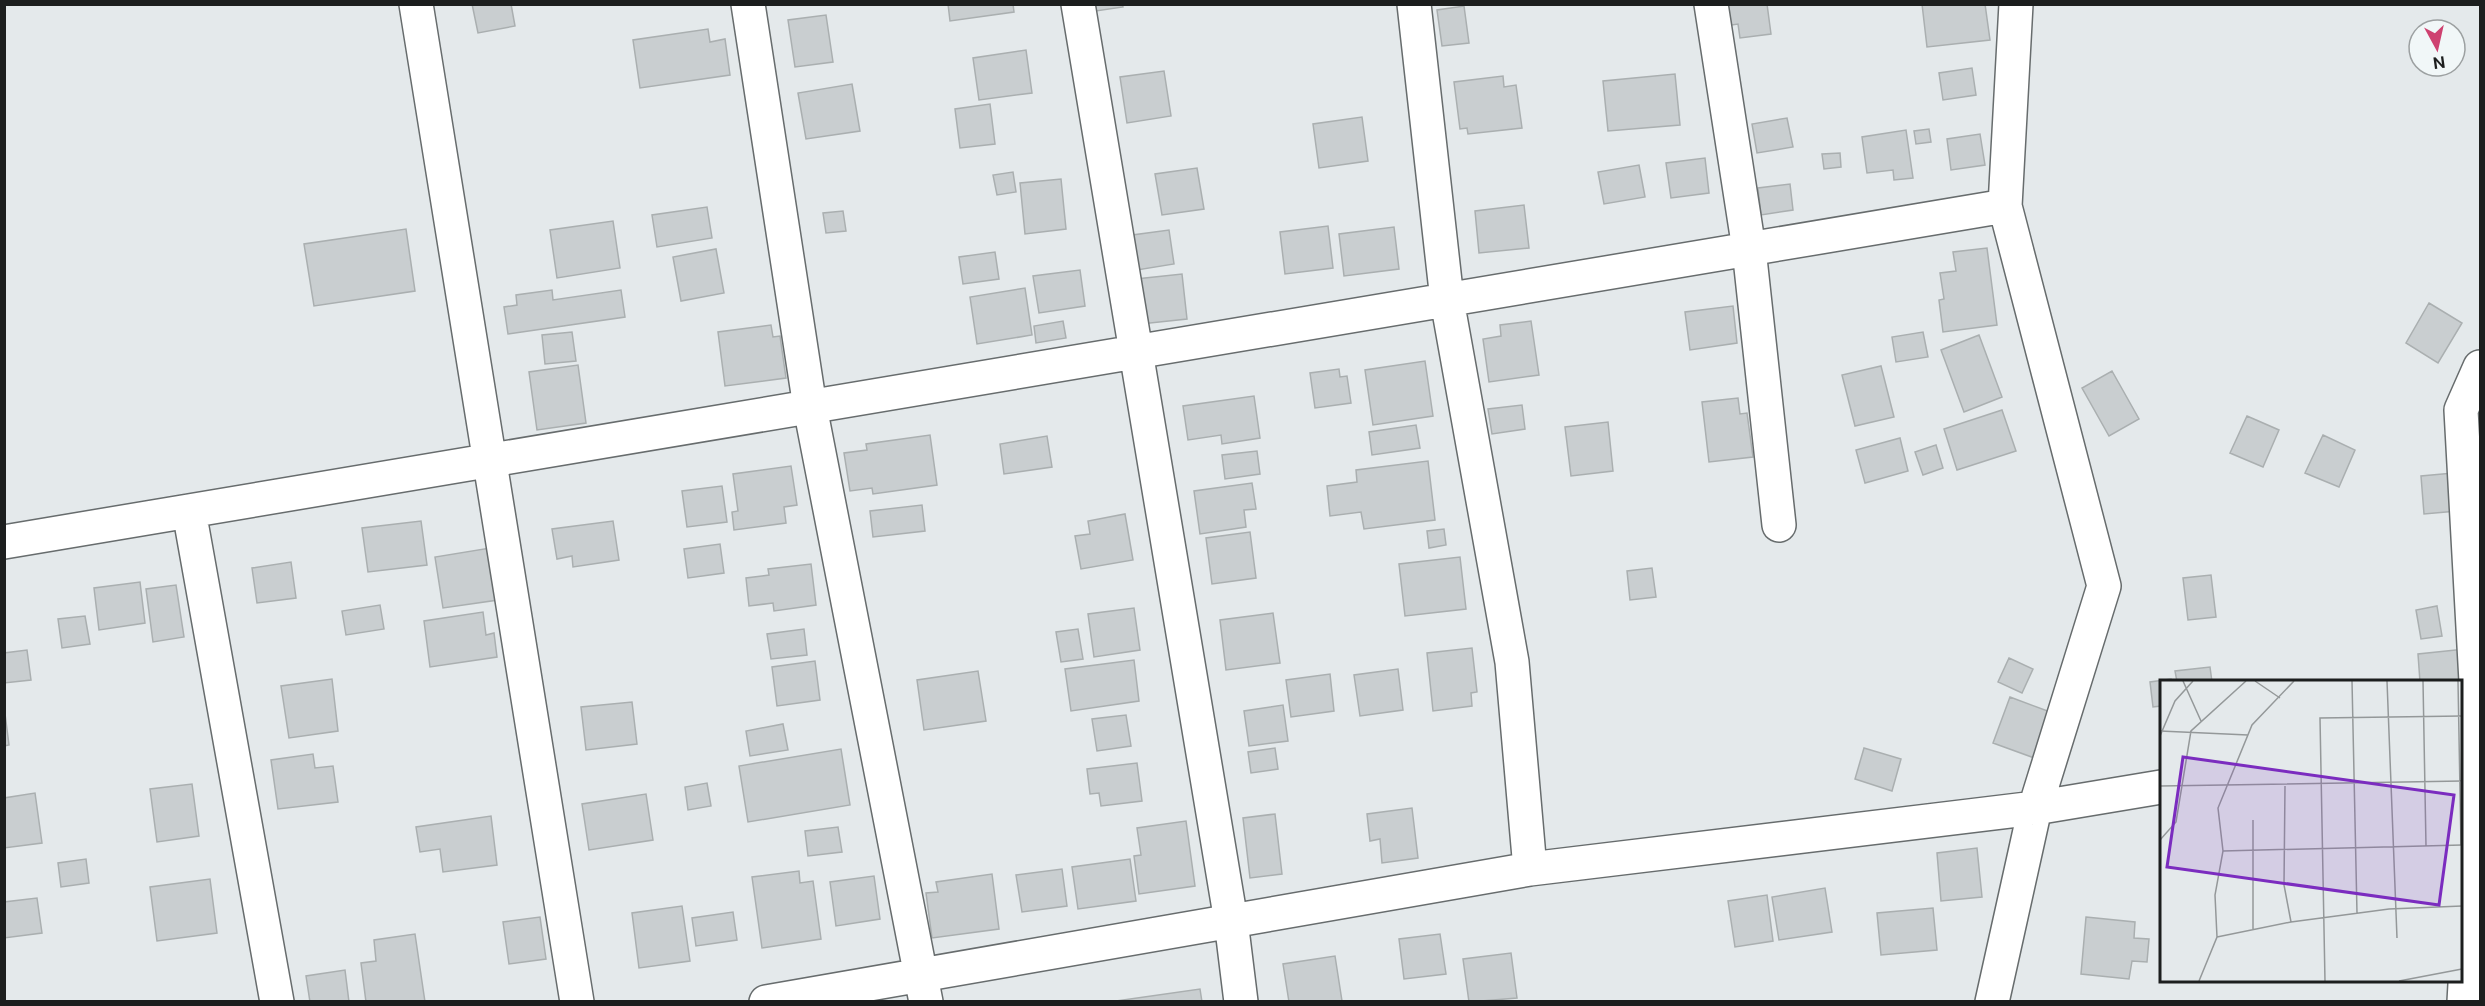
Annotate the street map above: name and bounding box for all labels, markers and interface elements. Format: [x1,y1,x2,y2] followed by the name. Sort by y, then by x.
[2407,18,2467,78] north arrow
[2431,52,2447,73] text: N
[2160,680,2461,982] inset map

